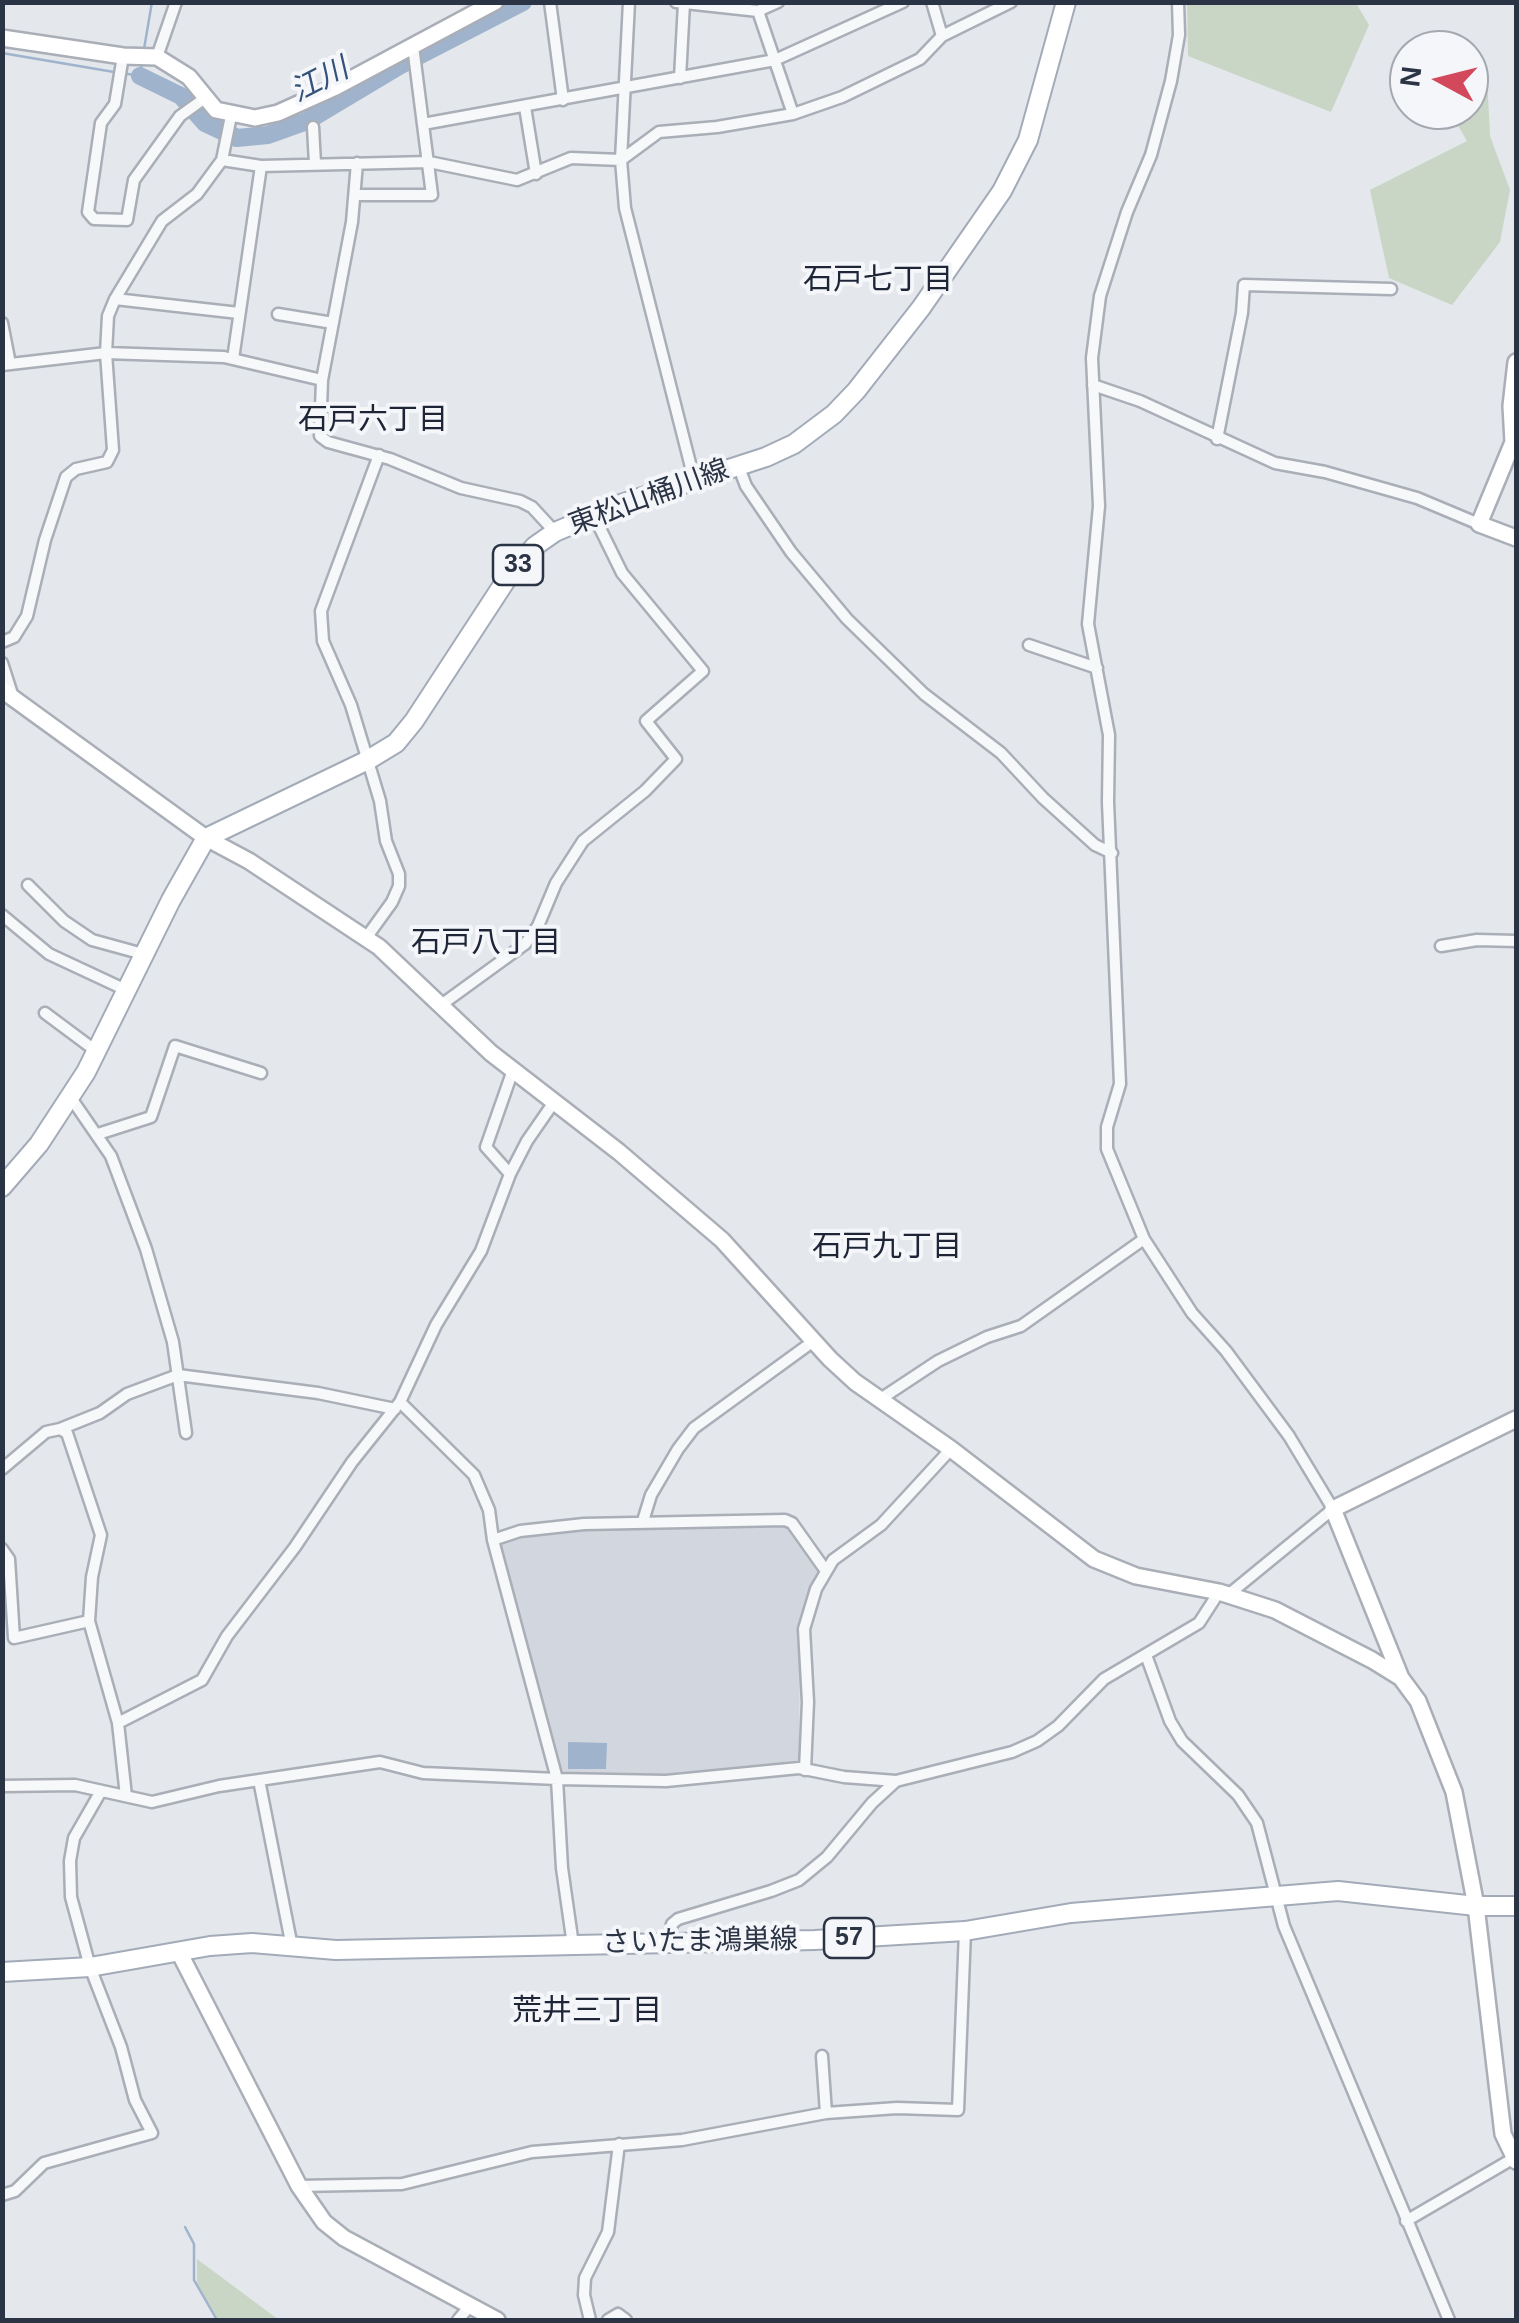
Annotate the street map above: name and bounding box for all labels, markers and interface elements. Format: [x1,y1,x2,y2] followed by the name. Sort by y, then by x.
[1389,30,1489,130] north arrow
[285,51,355,111] water label: 江川
[1394,65,1427,88] text: N
[803,263,953,299] district label: 石戸七丁目
[298,403,448,439] district label: 石戸六丁目
[564,453,734,543] street label: 東松山桶川線
[493,545,543,585] road number: 33
[411,926,561,962] district label: 石戸八丁目
[812,1230,962,1266] district label: 石戸九丁目
[824,1918,874,1958] road number: 57
[602,1923,798,1961] street label: さいたま鴻巣線
[512,1994,662,2030] district label: 荒井三丁目

